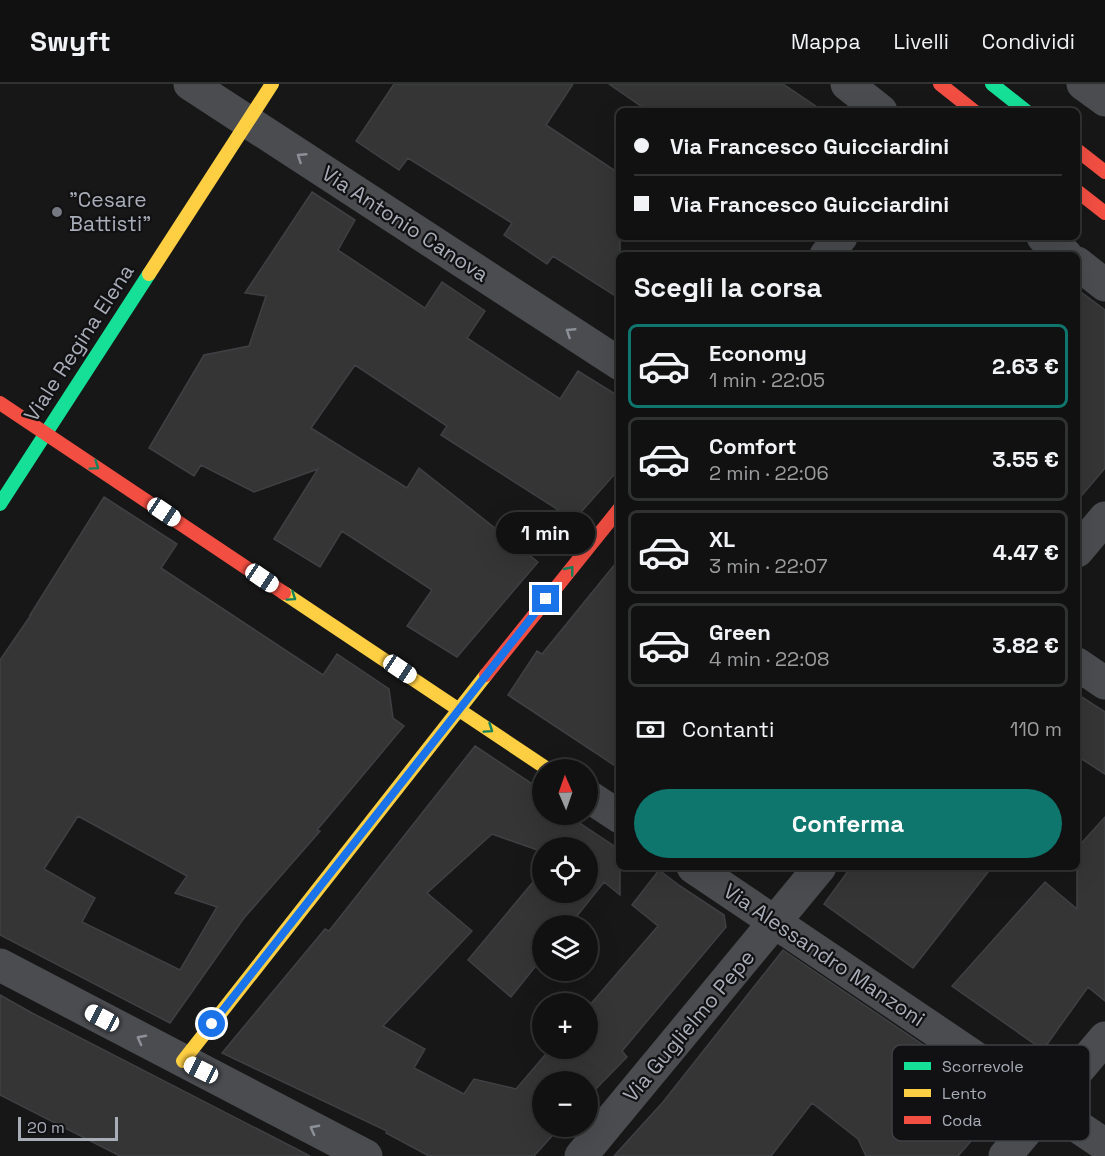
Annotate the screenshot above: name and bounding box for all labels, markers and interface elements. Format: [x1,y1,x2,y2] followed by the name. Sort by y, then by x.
[30,23,111,59] text: Swyft
[791,28,860,55] text: Mappa
[893,28,949,55] text: Livelli
[982,28,1075,55] text: Condividi
[670,132,949,160] text: Via Francesco Guicciardini
[297,153,308,164] one-way arrow
[317,159,494,288] street label: Via Antonio Canova
[69,186,151,237] place label: "Cesare Battisti"
[670,190,949,218] text: Via Francesco Guicciardini
[50,205,64,219] marker: "Cesare Battisti"
[18,259,140,426] street label: Viale Regina Elena
[634,270,822,305] text: Scegli la corsa
[566,328,577,339] one-way arrow
[637,339,691,393] icon: car
[709,339,807,367] text: Economy
[992,352,1059,380] text: 2.63 €
[709,367,825,393] text: 1 min · 22:05
[637,432,691,486] icon: car
[709,432,797,460] text: Comfort
[992,445,1059,473] text: 3.55 €
[88,459,99,470] one-way arrow
[709,460,829,486] text: 2 min · 22:06
[144,494,184,530] car
[496,512,596,554] callout: 1 min
[521,520,570,546] text: 1 min
[637,525,691,579] icon: car
[709,525,735,553] text: XL
[993,538,1059,566] text: 4.47 €
[709,553,828,579] text: 3 min · 22:07
[242,560,282,596] car
[563,566,574,577] one-way arrow
[532,585,559,612] route end
[286,590,296,602] one-way arrow
[637,618,691,672] icon: car
[709,618,771,646] text: Green
[992,631,1059,659] text: 3.82 €
[709,646,829,672] text: 4 min · 22:08
[380,651,420,687] car
[634,713,667,746] icon: cash
[682,715,774,743] text: Contanti
[1010,716,1062,742] text: 110 m
[482,722,493,733] one-way arrow
[532,759,598,825] north arrow
[532,759,598,1137] map controls
[634,789,1062,858] button: Conferma
[532,837,598,903] button: locate
[718,877,930,1032] street label: Via Alessandro Manzoni
[532,915,598,981] button: layers
[617,944,760,1107] street label: Via Guglielmo Pepe
[532,993,598,1059] button: +
[82,1002,122,1034] car
[198,1010,225,1037] route start
[137,1035,147,1046] one-way arrow
[892,1045,1090,1141] legend
[181,1054,221,1086] car
[942,1056,1024,1077] text: Scorrevole
[532,1071,598,1137] button: −
[942,1083,987,1104] text: Lento
[942,1110,982,1131] text: Coda
[18,1114,118,1142] scale bar
[27,1117,65,1138] text: 20 m
[310,1125,320,1136] one-way arrow

